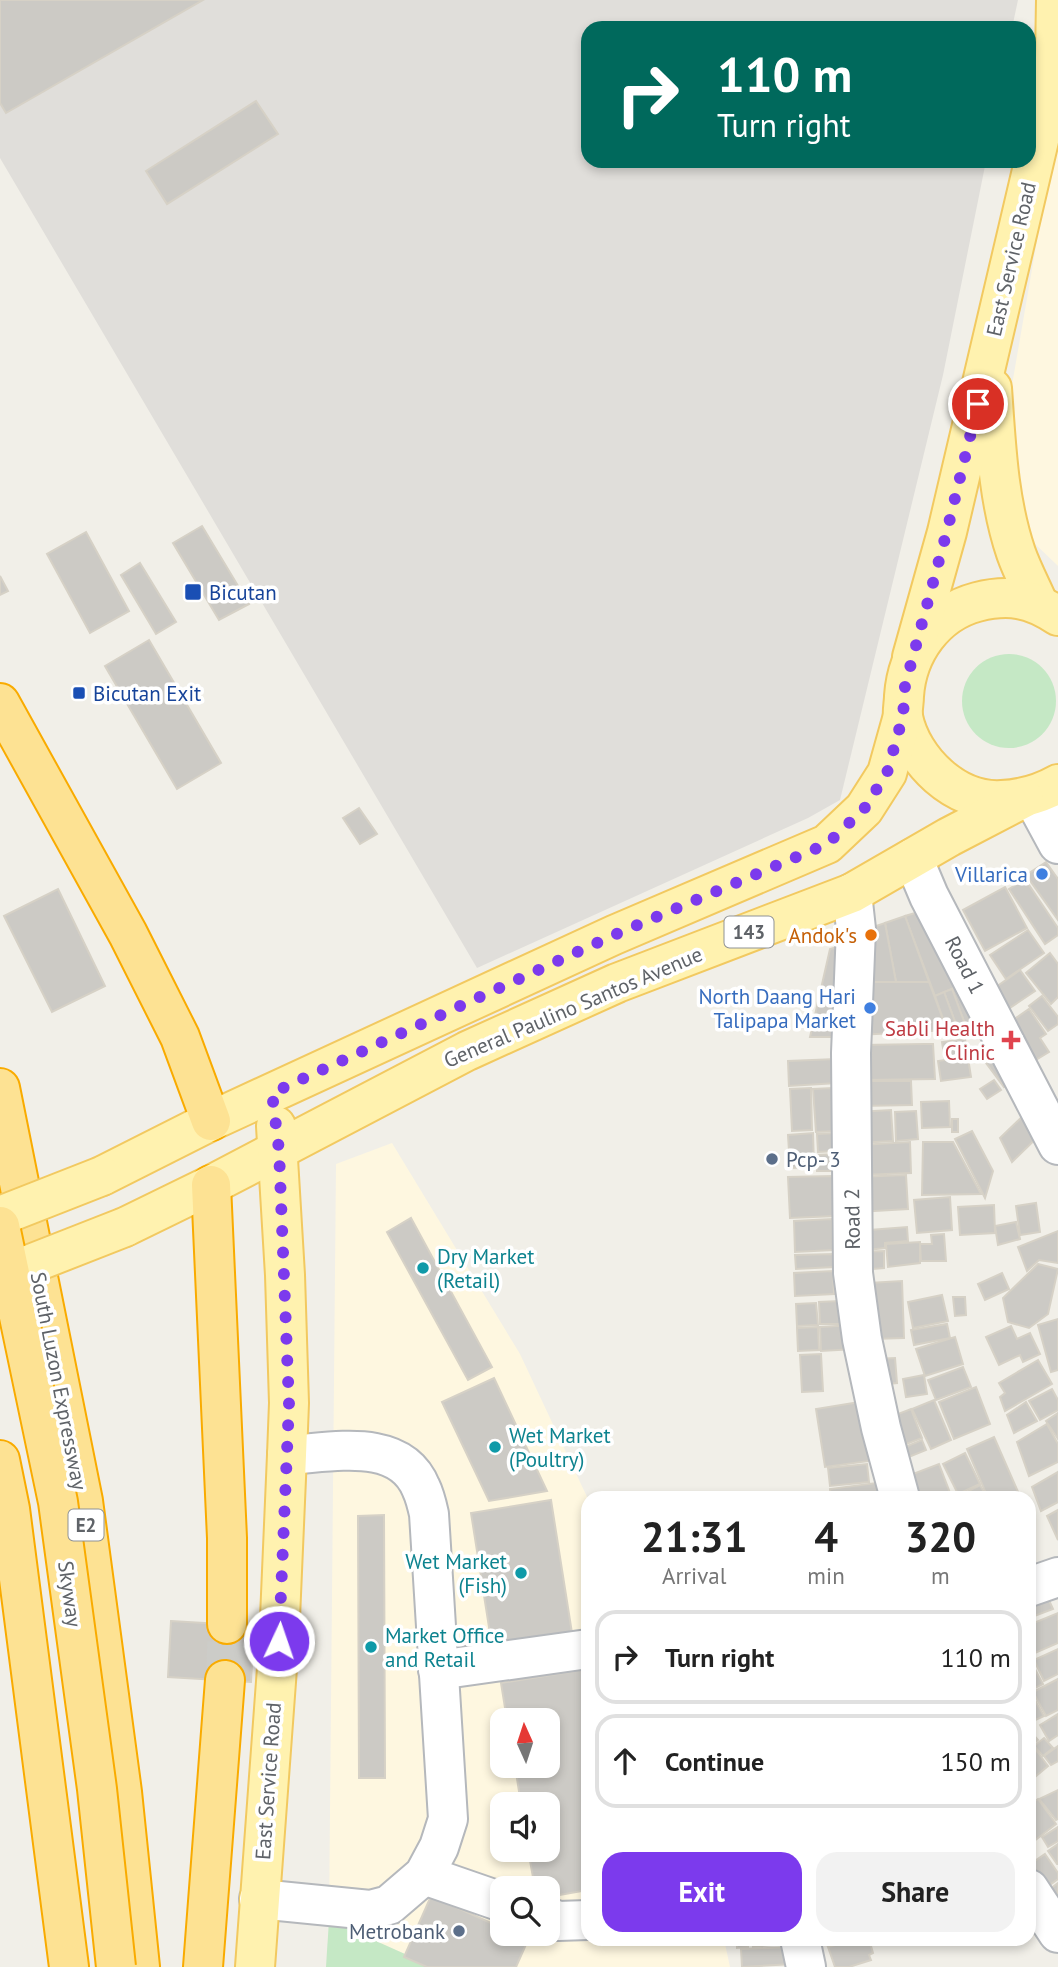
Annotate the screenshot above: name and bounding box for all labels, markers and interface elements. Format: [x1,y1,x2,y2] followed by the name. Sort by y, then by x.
[717,42,852,106] text: 110 m
[602,49,693,140] icon: right
[717,104,851,146] text: Turn right
[980,179,1042,339] street label: East Service Road
[948,374,1008,434] pin
[959,385,997,423] icon: arrive
[209,579,277,606] place label: Bicutan
[183,582,203,602] marker: Bicutan
[93,680,201,707] place label: Bicutan Exit
[71,685,87,701] marker: Bicutan Exit
[954,861,1028,888] place label: Villarica
[1034,866,1050,882] marker: Villarica
[724,916,774,948] road number: 143
[788,922,857,949] place label: Andok's
[863,927,879,943] marker: Andok's
[939,931,991,999] street label: Road 1
[440,940,706,1074] street label: General Paulino Santos Avenue
[698,983,856,1034] place label: North Daang Hari Talipapa Market
[862,1000,878,1016] marker: North Daang Hari Talipapa Market
[885,1015,995,1066] place label: Sabli Health Clinic
[1001,1030,1021,1050] marker: Sabli Health Clinic
[786,1146,841,1173] place label: Pcp- 3
[764,1151,780,1167] marker: Pcp- 3
[838,1188,866,1250] street label: Road 2
[437,1243,534,1294] place label: Dry Market (Retail)
[415,1260,431,1276] marker: Dry Market (Retail)
[25,1270,93,1493] street label: South Luzon Expressway
[509,1422,611,1473] place label: Wet Market (Poultry)
[487,1439,503,1455] marker: Wet Market (Poultry)
[641,1509,747,1564] text: 21:31
[814,1509,838,1564] text: 4
[905,1509,976,1564] text: 320
[68,1510,104,1540] road number: E2
[405,1548,507,1599] place label: Wet Market (Fish)
[52,1559,88,1629] street label: Skyway
[662,1561,726,1590] text: Arrival
[807,1561,845,1590] text: min
[931,1561,950,1590] text: m
[513,1565,529,1581] marker: Wet Market (Fish)
[242,1604,316,1678] position arrow
[385,1622,504,1673] place label: Market Office and Retail
[606,1638,644,1676] icon: right
[363,1639,379,1655] marker: Market Office and Retail
[665,1641,774,1674] text: Turn right
[940,1641,1011,1674] text: 110 m
[249,1701,287,1861] street label: East Service Road
[490,1708,560,1778] north arrow
[490,1708,560,1946] map controls
[606,1742,644,1780] icon: ahead
[665,1745,764,1778] text: Continue
[940,1745,1011,1778] text: 150 m
[490,1792,560,1862] button: sound
[602,1852,802,1932] button: Exit
[816,1852,1015,1932] button: Share
[490,1876,560,1946] button: search
[349,1918,445,1945] place label: Metrobank
[451,1923,467,1939] marker: Metrobank

